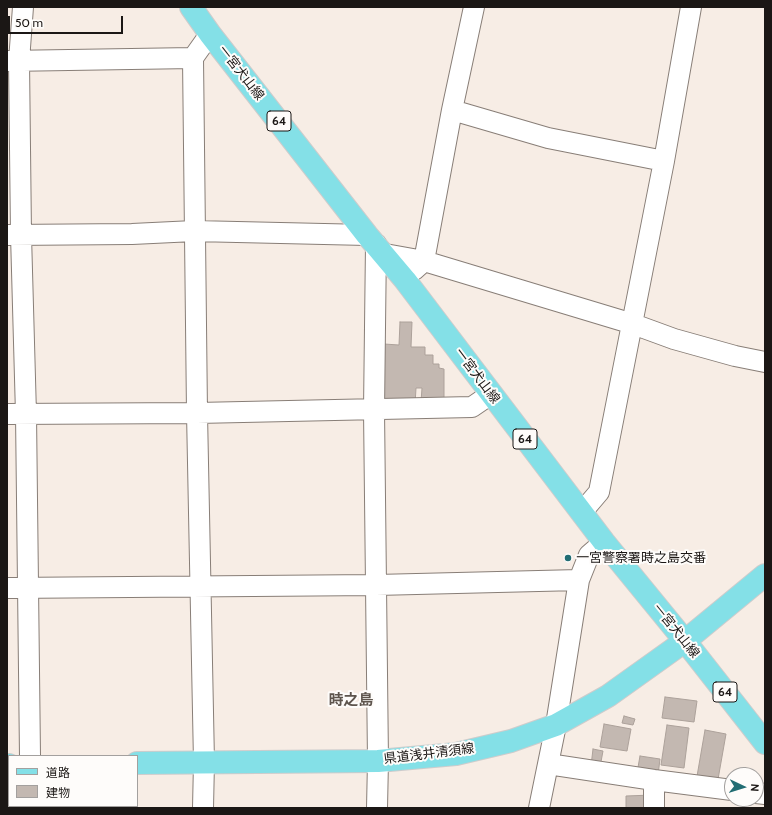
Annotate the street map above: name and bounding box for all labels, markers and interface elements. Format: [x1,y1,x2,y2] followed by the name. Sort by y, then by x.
[10,8,125,34] scale bar
[15,15,43,30] text: 50 m
[215,43,267,103] street label: 一宮犬山線
[267,111,291,131] road number: 64
[451,345,503,407] street label: 一宮犬山線
[513,429,537,449] road number: 64
[576,550,706,566] place label: 一宮警察署時之島交番
[563,553,573,563] marker: 一宮警察署時之島交番
[649,601,703,661] street label: 一宮犬山線
[713,682,737,702] road number: 64
[329,692,373,710] district label: 時之島
[383,741,475,767] street label: 県道浅井清須線
[8,755,138,807] legend
[46,765,70,780] text: 道路
[724,767,764,807] north arrow
[748,783,762,792] text: N
[46,785,70,800] text: 建物

